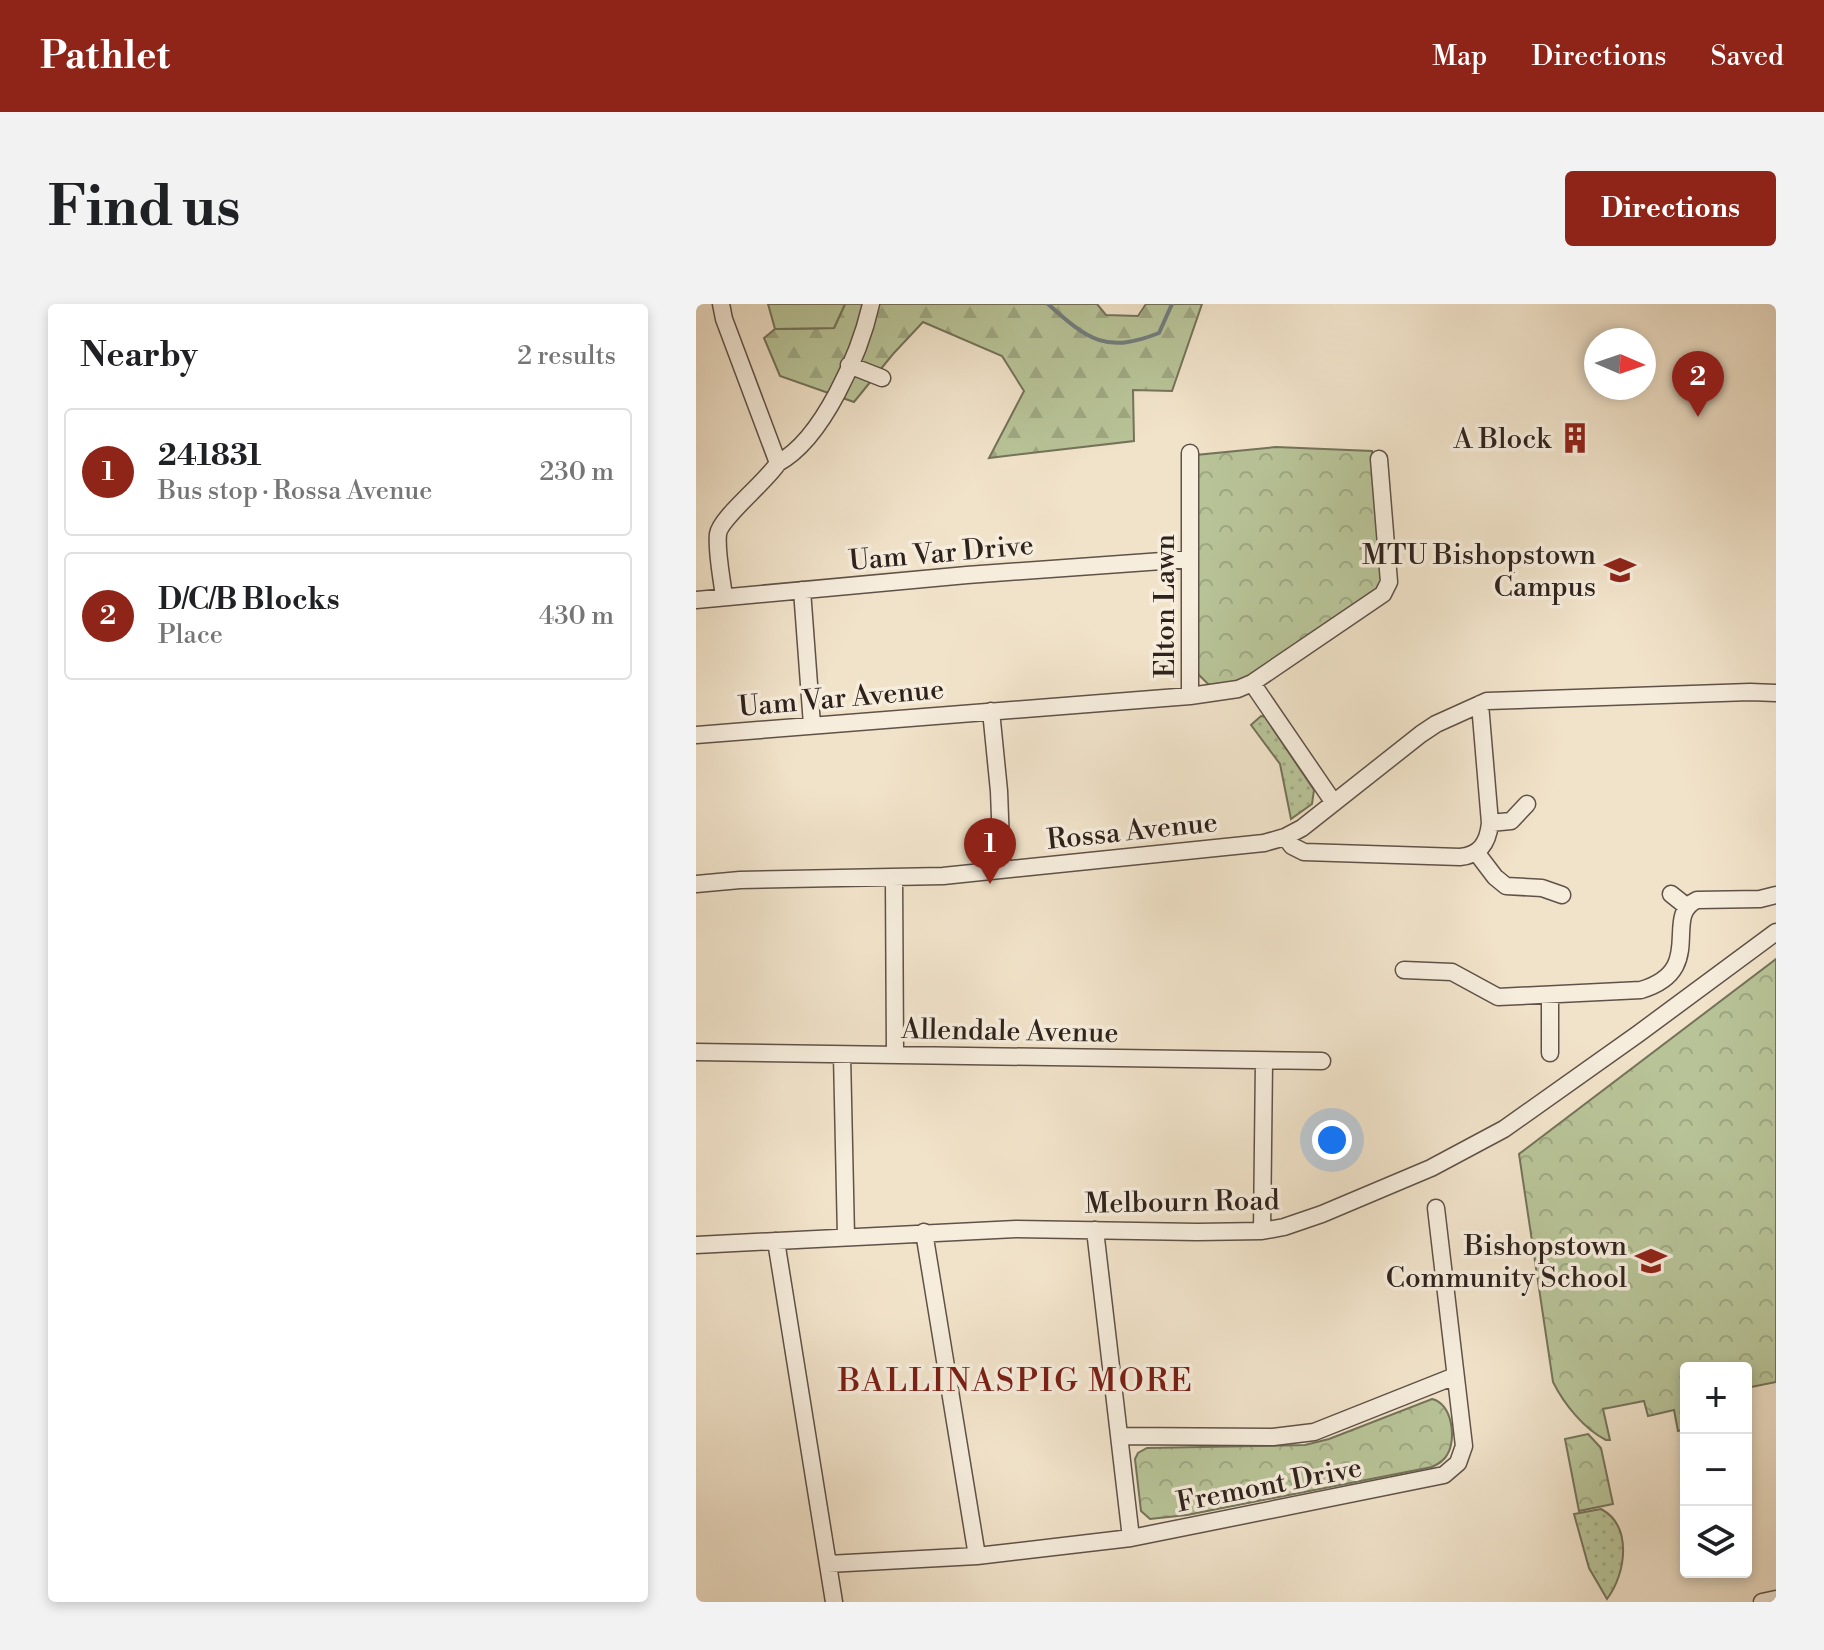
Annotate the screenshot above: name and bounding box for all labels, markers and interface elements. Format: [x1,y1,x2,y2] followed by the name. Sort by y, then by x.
[40,33,170,80] text: Pathlet
[1432,39,1487,74] text: Map
[1531,39,1666,74] text: Directions
[1710,39,1784,74] text: Saved
[1565,171,1776,246] button: Directions
[48,173,241,243] text: Find us
[1584,328,1656,400] north arrow
[80,335,198,377] text: Nearby
[517,340,616,372] text: 2 results
[1672,351,1724,417] pin: 2
[1558,421,1592,455] building icon: A Block
[1453,422,1552,457] place label: A Block
[158,437,262,475] text: 241831
[102,456,114,488] text: 1
[539,456,614,488] text: 230 m
[158,475,432,507] text: Bus stop · Rossa Avenue
[847,528,1035,579] street label: Uam Var Drive
[1148,534,1183,678] street label: Elton Lawn
[1362,538,1596,605] place label: MTU Bishopstown Campus
[1603,553,1637,587] school or university icon: MTU Bishopstown Campus
[158,581,340,619] text: D/C/B Blocks
[100,600,116,632] text: 2
[539,600,614,632] text: 430 m
[158,619,223,651] text: Place
[737,672,946,725] street label: Uam Var Avenue
[1045,805,1219,858] street label: Rossa Avenue
[964,818,1016,884] pin: 1
[900,1012,1119,1051] street label: Allendale Avenue
[1312,1120,1352,1160] your location
[1084,1183,1280,1222] street label: Melbourn Road
[1386,1229,1627,1296] place label: Bishopstown Community School
[1634,1244,1668,1278] school or university icon: Bishopstown Community School
[837,1361,1194,1401] district label: BALLINASPIG MORE
[1680,1362,1752,1578] map controls
[1680,1362,1752,1434] button: +
[1680,1434,1752,1506] button: −
[1174,1450,1365,1521] street label: Fremont Drive
[1680,1506,1752,1578] button: layers

